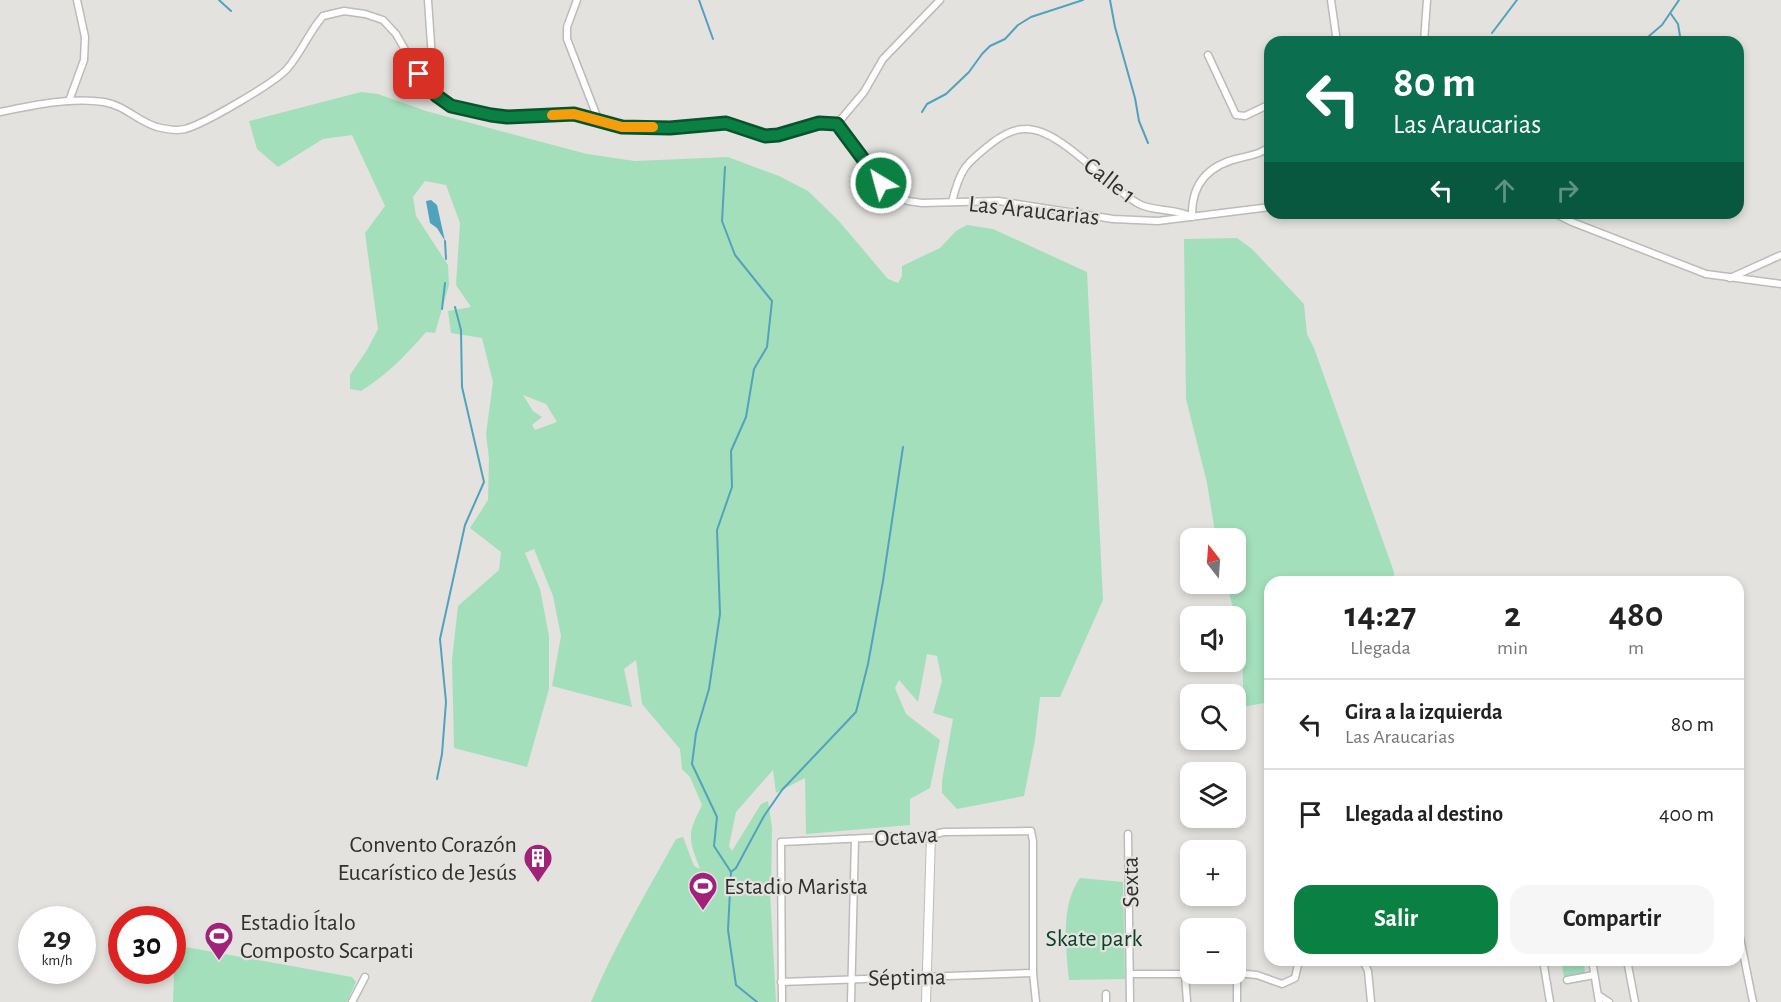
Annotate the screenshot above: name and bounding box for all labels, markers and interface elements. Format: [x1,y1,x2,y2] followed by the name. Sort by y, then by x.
[393,48,444,99] pin
[402,57,435,90] icon: arrive
[1294,60,1372,138] icon: left
[1393,62,1476,104] text: 80 m
[1393,111,1541,138] text: Las Araucarias
[849,151,913,215] position arrow
[1079,153,1140,208] street label: Calle 1
[1425,174,1458,207] icon: left
[1488,174,1521,207] icon: ahead
[1551,174,1584,207] icon: right
[967,192,1101,230] street label: Las Araucarias
[1180,528,1246,594] north arrow
[1180,528,1246,984] map controls
[1345,597,1416,633] text: 14:27
[1504,597,1521,633] text: 2
[1609,597,1663,633] text: 480
[1180,606,1246,672] button: sound
[1350,638,1411,658] text: Llegada
[1497,638,1528,658] text: min
[1628,638,1644,658] text: m
[1180,684,1246,750] button: search
[1345,701,1503,723] text: Gira a la izquierda
[1294,708,1327,741] icon: left
[1671,713,1714,735] text: 80 m
[1345,727,1455,747] text: Las Araucarias
[1180,762,1246,828] button: layers
[1294,798,1327,831] icon: arrive
[1345,803,1503,825] text: Llegada al destino
[1659,803,1714,825] text: 400 m
[873,823,939,851] street label: Octava
[337,833,517,885] place label: Convento Corazón Eucarístico de Jesús
[1180,840,1246,906] button: +
[522,842,554,884] building icon: Convento Corazón Eucarístico de Jesús
[1119,856,1143,908] street label: Sexta
[687,870,719,912] sports icon: Estadio Marista
[724,875,868,899] place label: Estadio Marista
[1294,885,1498,954] button: Salir
[1510,885,1714,954] button: Compartir
[108,906,186,984] speed limit sign: 30
[240,909,414,963] place label: Estadio Ítalo Composto Scarpati
[1180,918,1246,984] button: −
[203,920,235,962] sports icon: Estadio Ítalo Composto Scarpati
[43,923,71,953] text: 29
[1046,927,1142,951] park label: Skate park
[42,953,72,968] text: km/h
[868,965,946,991] street label: Séptima

